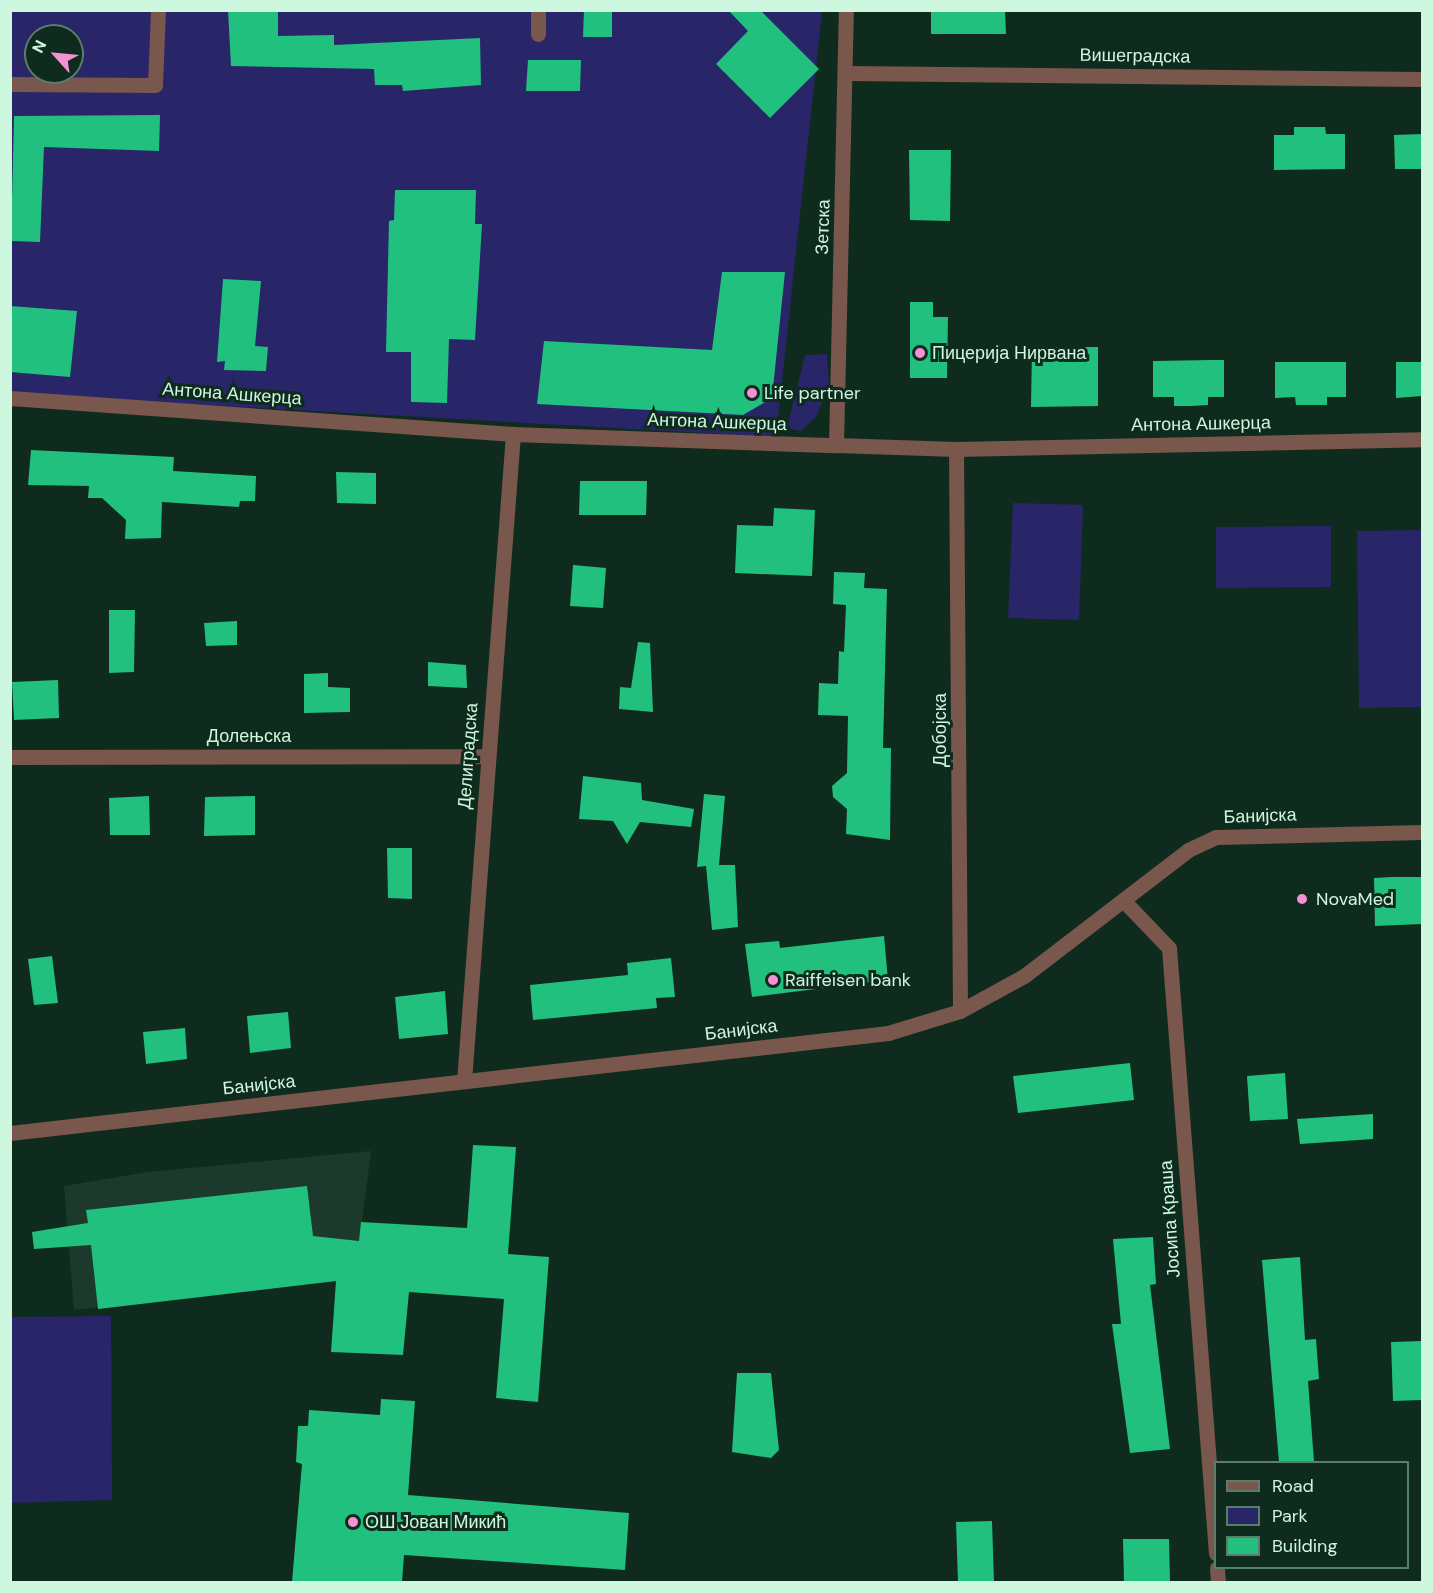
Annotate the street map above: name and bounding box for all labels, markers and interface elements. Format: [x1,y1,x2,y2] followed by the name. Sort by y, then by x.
[24,24,84,84] north arrow
[27,37,51,56] text: N
[1079,44,1191,68] street label: Вишеградска
[811,199,835,255] street label: Зетска
[932,342,1086,364] place label: Пицерија Нирвана
[913,346,927,360] marker: Пицерија Нирвана
[162,378,302,410] street label: Антона Ашкерца
[764,382,861,404] place label: Life partner
[745,386,759,400] marker: Life partner
[647,409,787,435] street label: Антона Ашкерца
[1131,412,1271,436] street label: Антона Ашкерца
[929,693,951,767] street label: Добојска
[454,702,482,810] street label: Делиградска
[207,725,291,747] street label: Долењска
[1223,804,1297,828] street label: Банијска
[1316,888,1394,910] place label: NovaMed
[1293,890,1311,908] marker: NovaMed
[785,969,911,991] place label: Raiffeisen bank
[766,973,780,987] marker: Raiffeisen bank
[703,1015,779,1045] street label: Банијска
[222,1070,296,1100] street label: Банијска
[1155,1160,1185,1278] street label: Јосипа Краша
[1214,1461,1409,1569] legend
[1272,1474,1314,1498] text: Road
[1272,1504,1308,1528] text: Park
[365,1511,506,1533] place label: ОШ Јован Микић
[346,1515,360,1529] marker: ОШ Јован Микић
[1272,1534,1337,1558] text: Building

